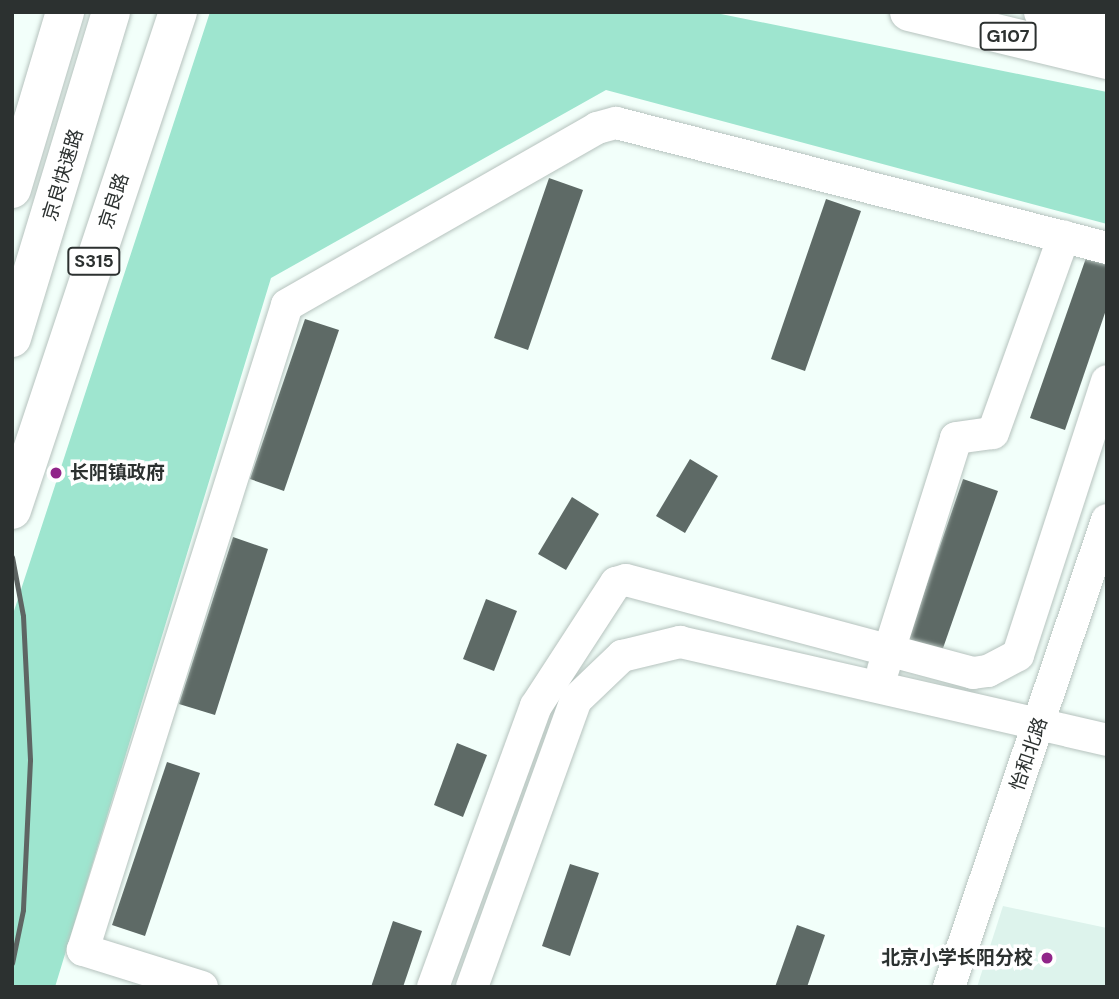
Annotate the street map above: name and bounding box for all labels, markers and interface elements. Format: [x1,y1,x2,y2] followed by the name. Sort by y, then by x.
[978,22,1038,51] road number: G107
[38,126,88,224] street label: 京良快速路
[94,170,134,232] street label: 京良路
[66,246,122,276] road number: S315
[70,462,165,484] place label: 长阳镇政府
[48,465,64,481] marker: 长阳镇政府
[1006,714,1052,794] street label: 怡和北路
[881,947,1033,969] place label: 北京小学长阳分校
[1039,950,1055,966] marker: 北京小学长阳分校

